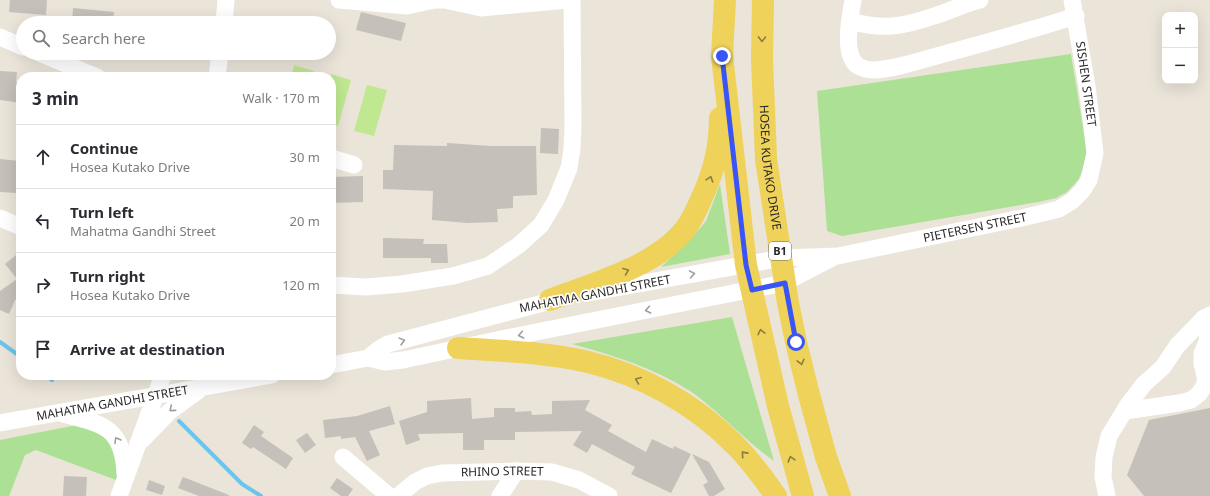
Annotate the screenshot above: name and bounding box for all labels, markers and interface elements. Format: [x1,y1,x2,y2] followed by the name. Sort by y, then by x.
[1162,12,1198,84] map controls
[1162,12,1198,48] button: +
[16,16,336,60] search box
[30,27,52,49] icon: search
[62,28,145,48] text: Search here
[758,36,766,42] one-way arrow
[1072,40,1101,128] street label: SISHEN STREET
[713,47,731,65] route end
[1162,48,1198,84] button: −
[32,87,79,110] text: 3 min
[242,89,320,107] text: Walk · 170 m
[756,105,786,231] street label: HOSEA KUTAKO DRIVE
[70,138,138,158] text: Continue
[32,146,54,168] icon: ahead
[290,148,320,166] text: 30 m
[70,158,190,176] text: Hosea Kutako Drive
[705,175,713,182] one-way arrow
[70,202,134,222] text: Turn left
[922,208,1028,246] street label: PIETERSEN STREET
[32,210,54,232] icon: left
[290,212,320,230] text: 20 m
[70,222,216,240] text: Mahatma Gandhi Street
[769,242,791,260] road number: B1
[70,266,145,286] text: Turn right
[622,267,629,275] one-way arrow
[518,270,672,317] street label: MAHATMA GANDHI STREET
[689,271,695,279] one-way arrow
[32,274,54,296] icon: right
[282,276,320,294] text: 120 m
[70,286,190,304] text: Hosea Kutako Drive
[645,305,652,314] one-way arrow
[757,329,766,336] one-way arrow
[518,330,524,339] one-way arrow
[787,333,805,351] route start
[398,337,405,346] one-way arrow
[32,338,54,360] icon: arrive
[70,339,225,359] text: Arrive at destination
[796,358,805,365] one-way arrow
[635,377,643,385] one-way arrow
[35,381,190,424] street label: MAHATMA GANDHI STREET
[170,405,177,412] one-way arrow
[115,437,122,445] one-way arrow
[741,451,748,459] one-way arrow
[788,455,796,462] one-way arrow
[461,462,544,480] street label: RHINO STREET

